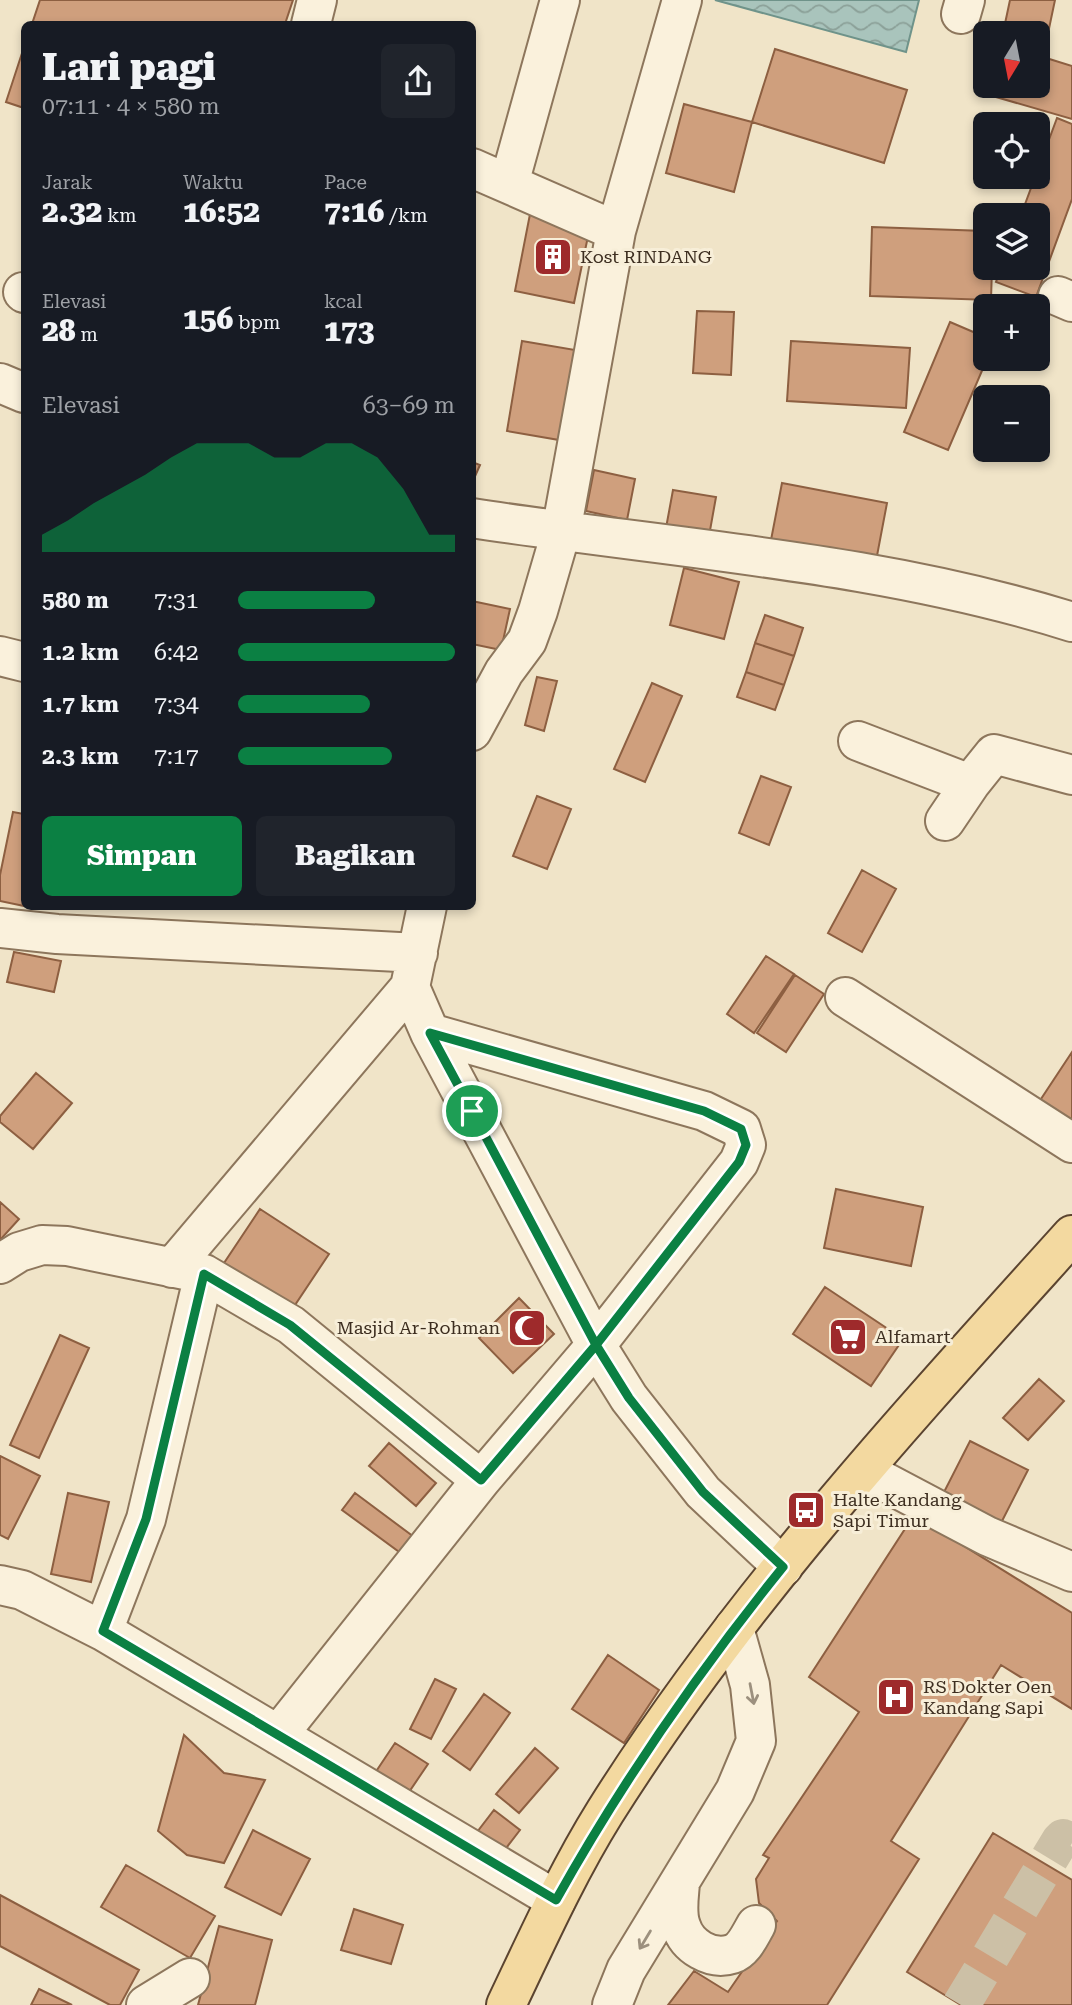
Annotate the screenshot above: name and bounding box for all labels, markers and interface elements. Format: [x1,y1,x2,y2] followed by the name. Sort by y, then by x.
[973,21,1050,98] north arrow
[973,21,1050,462] map controls
[381,44,455,118] button: share
[42,45,216,89] text: Lari pagi
[42,93,220,120] text: 07:11 · 4 × 580 m
[973,112,1050,189] button: locate
[42,171,93,194] text: Jarak
[183,171,243,194] text: Waktu
[324,171,367,194] text: Pace
[42,194,102,229] text: 2.32
[183,194,260,229] text: 16:52
[324,194,384,229] text: 7:16
[973,203,1050,280] button: layers
[102,204,137,227] text: km
[384,204,428,227] text: /km
[532,236,574,278] building icon: Kost RINDANG
[580,246,712,267] place label: Kost RINDANG
[42,290,106,313] text: Elevasi
[324,290,362,313] text: kcal
[973,294,1050,371] button: +
[183,301,233,336] text: 156
[233,311,280,334] text: bpm
[42,313,76,348] text: 28
[324,313,374,348] text: 173
[76,323,98,346] text: m
[973,385,1050,462] button: −
[42,392,120,419] text: Elevasi
[363,392,455,419] text: 63–69 m
[42,587,109,614] text: 580 m
[154,587,199,614] text: 7:31
[42,639,119,666] text: 1.2 km
[154,639,199,666] text: 6:42
[42,691,119,718] text: 1.7 km
[154,691,199,718] text: 7:34
[42,743,119,770] text: 2.3 km
[154,743,199,770] text: 7:17
[42,816,242,896] button: Simpan
[256,816,455,896] button: Bagikan
[442,1081,502,1141] pin
[453,1092,491,1130] icon: arrive
[506,1307,548,1349] mosque icon: Masjid Ar-Rohman
[827,1316,869,1358] supermarket icon: Alfamart
[337,1317,500,1338] place label: Masjid Ar-Rohman
[875,1326,951,1347] place label: Alfamart
[785,1489,827,1531] bus stop icon: Halte Kandang Sapi Timur
[833,1489,962,1531] place label: Halte Kandang Sapi Timur
[875,1676,917,1718] hospital icon: RS Dokter Oen Kandang Sapi
[923,1676,1052,1718] place label: RS Dokter Oen Kandang Sapi
[745,1682,759,1705] one-way arrow
[637,1930,651,1950] one-way arrow

